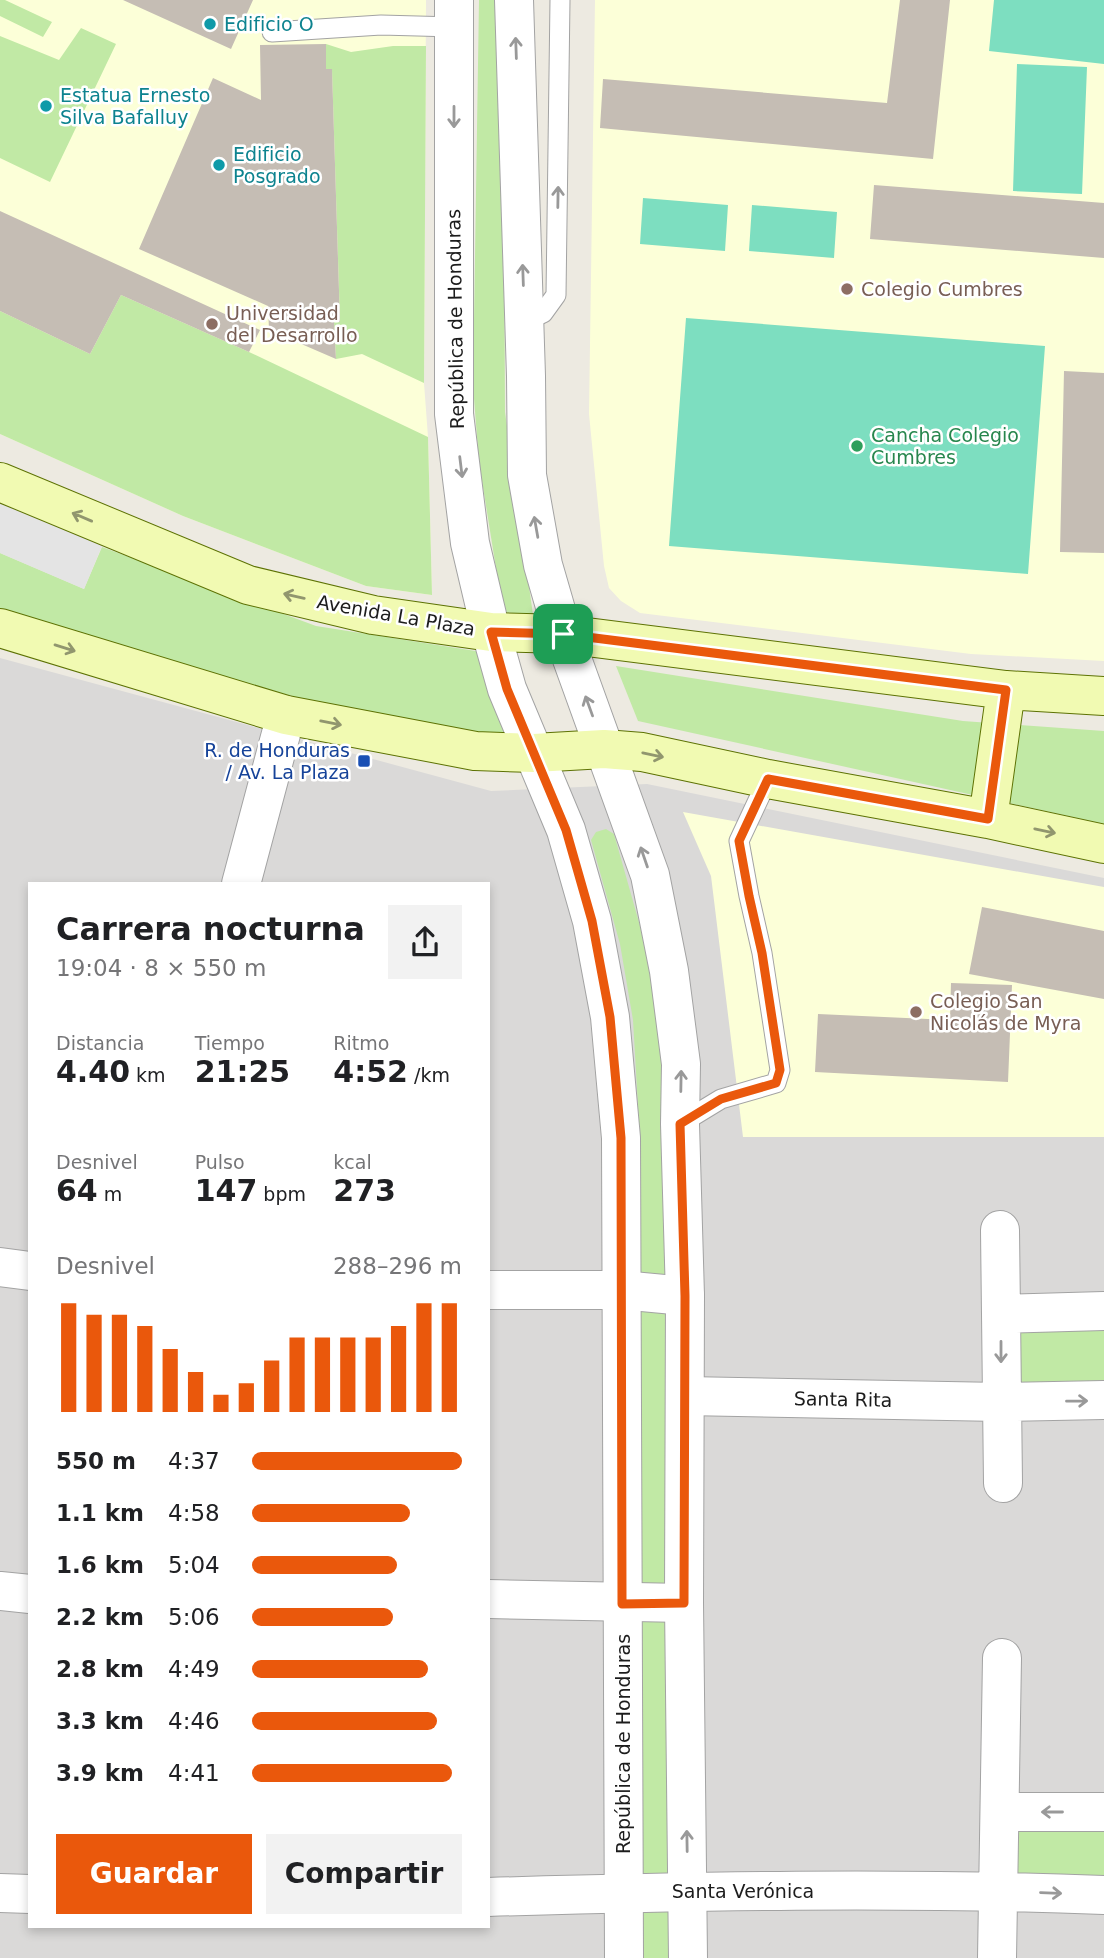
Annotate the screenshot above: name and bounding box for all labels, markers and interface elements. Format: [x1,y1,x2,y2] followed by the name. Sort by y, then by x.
[224,13,314,35] place label: Edificio O
[202,16,218,32] marker: Edificio O
[509,37,522,60] one-way arrow
[60,84,210,128] place label: Estatua Ernesto Silva Bafalluy
[38,98,54,114] marker: Estatua Ernesto Silva Bafalluy
[447,105,461,128] one-way arrow
[233,143,321,187] place label: Edificio Posgrado
[211,157,227,173] marker: Edificio Posgrado
[551,185,565,208] one-way arrow
[442,209,468,429] street label: República de Honduras
[516,264,530,287] one-way arrow
[861,278,1023,300] place label: Colegio Cumbres
[839,281,855,297] marker: Colegio Cumbres
[226,302,358,346] place label: Universidad del Desarrollo
[204,316,220,332] marker: Universidad del Desarrollo
[871,424,1019,468] place label: Cancha Colegio Cumbres
[849,438,865,454] marker: Cancha Colegio Cumbres
[454,455,467,478] one-way arrow
[71,510,93,523] one-way arrow
[529,516,542,539] one-way arrow
[283,589,306,603] one-way arrow
[315,590,477,640] street label: Avenida La Plaza
[533,604,593,664] pin
[544,615,582,653] icon: arrive
[54,642,76,655] one-way arrow
[582,696,594,718] one-way arrow
[319,717,342,731] one-way arrow
[204,739,350,783] place label: R. de Honduras / Av. La Plaza
[641,748,664,762] one-way arrow
[356,753,372,769] marker: R. de Honduras / Av. La Plaza
[1033,825,1056,839] one-way arrow
[637,846,649,868] one-way arrow
[388,905,462,979] button: share
[56,910,365,948] text: Carrera nocturna
[56,955,266,981] text: 19:04 · 8 × 550 m
[930,990,1081,1034] place label: Colegio San Nicolás de Myra
[908,1004,924,1020] marker: Colegio San Nicolás de Myra
[56,1032,144,1054] text: Distancia
[195,1032,265,1054] text: Tiempo
[333,1032,389,1054] text: Ritmo
[56,1054,130,1089] text: 4.40
[195,1054,290,1089] text: 21:25
[333,1054,408,1089] text: 4:52
[130,1064,166,1086] text: km
[408,1064,450,1086] text: /km
[674,1069,687,1092] one-way arrow
[56,1151,138,1173] text: Desnivel
[195,1151,245,1173] text: Pulso
[333,1151,372,1173] text: kcal
[56,1173,98,1208] text: 64
[195,1173,257,1208] text: 147
[333,1173,396,1208] text: 273
[98,1183,122,1205] text: m
[257,1183,306,1205] text: bpm
[56,1253,155,1279] text: Desnivel
[333,1253,462,1279] text: 288–296 m
[994,1340,1008,1363] one-way arrow
[794,1387,892,1411] street label: Santa Rita
[1065,1394,1088,1408] one-way arrow
[56,1448,136,1474] text: 550 m
[168,1448,220,1474] text: 4:37
[56,1500,144,1526] text: 1.1 km
[168,1500,220,1526] text: 4:58
[56,1552,144,1578] text: 1.6 km
[168,1552,220,1578] text: 5:04
[56,1604,144,1630] text: 2.2 km
[168,1604,220,1630] text: 5:06
[612,1634,634,1854] street label: República de Honduras
[56,1656,144,1682] text: 2.8 km
[168,1656,220,1682] text: 4:49
[56,1708,144,1734] text: 3.3 km
[168,1708,220,1734] text: 4:46
[56,1760,144,1786] text: 3.9 km
[168,1760,220,1786] text: 4:41
[1041,1805,1064,1819] one-way arrow
[680,1830,694,1853] one-way arrow
[56,1834,252,1914] button: Guardar
[266,1834,462,1914] button: Compartir
[672,1880,814,1902] street label: Santa Verónica
[1039,1887,1062,1900] one-way arrow

